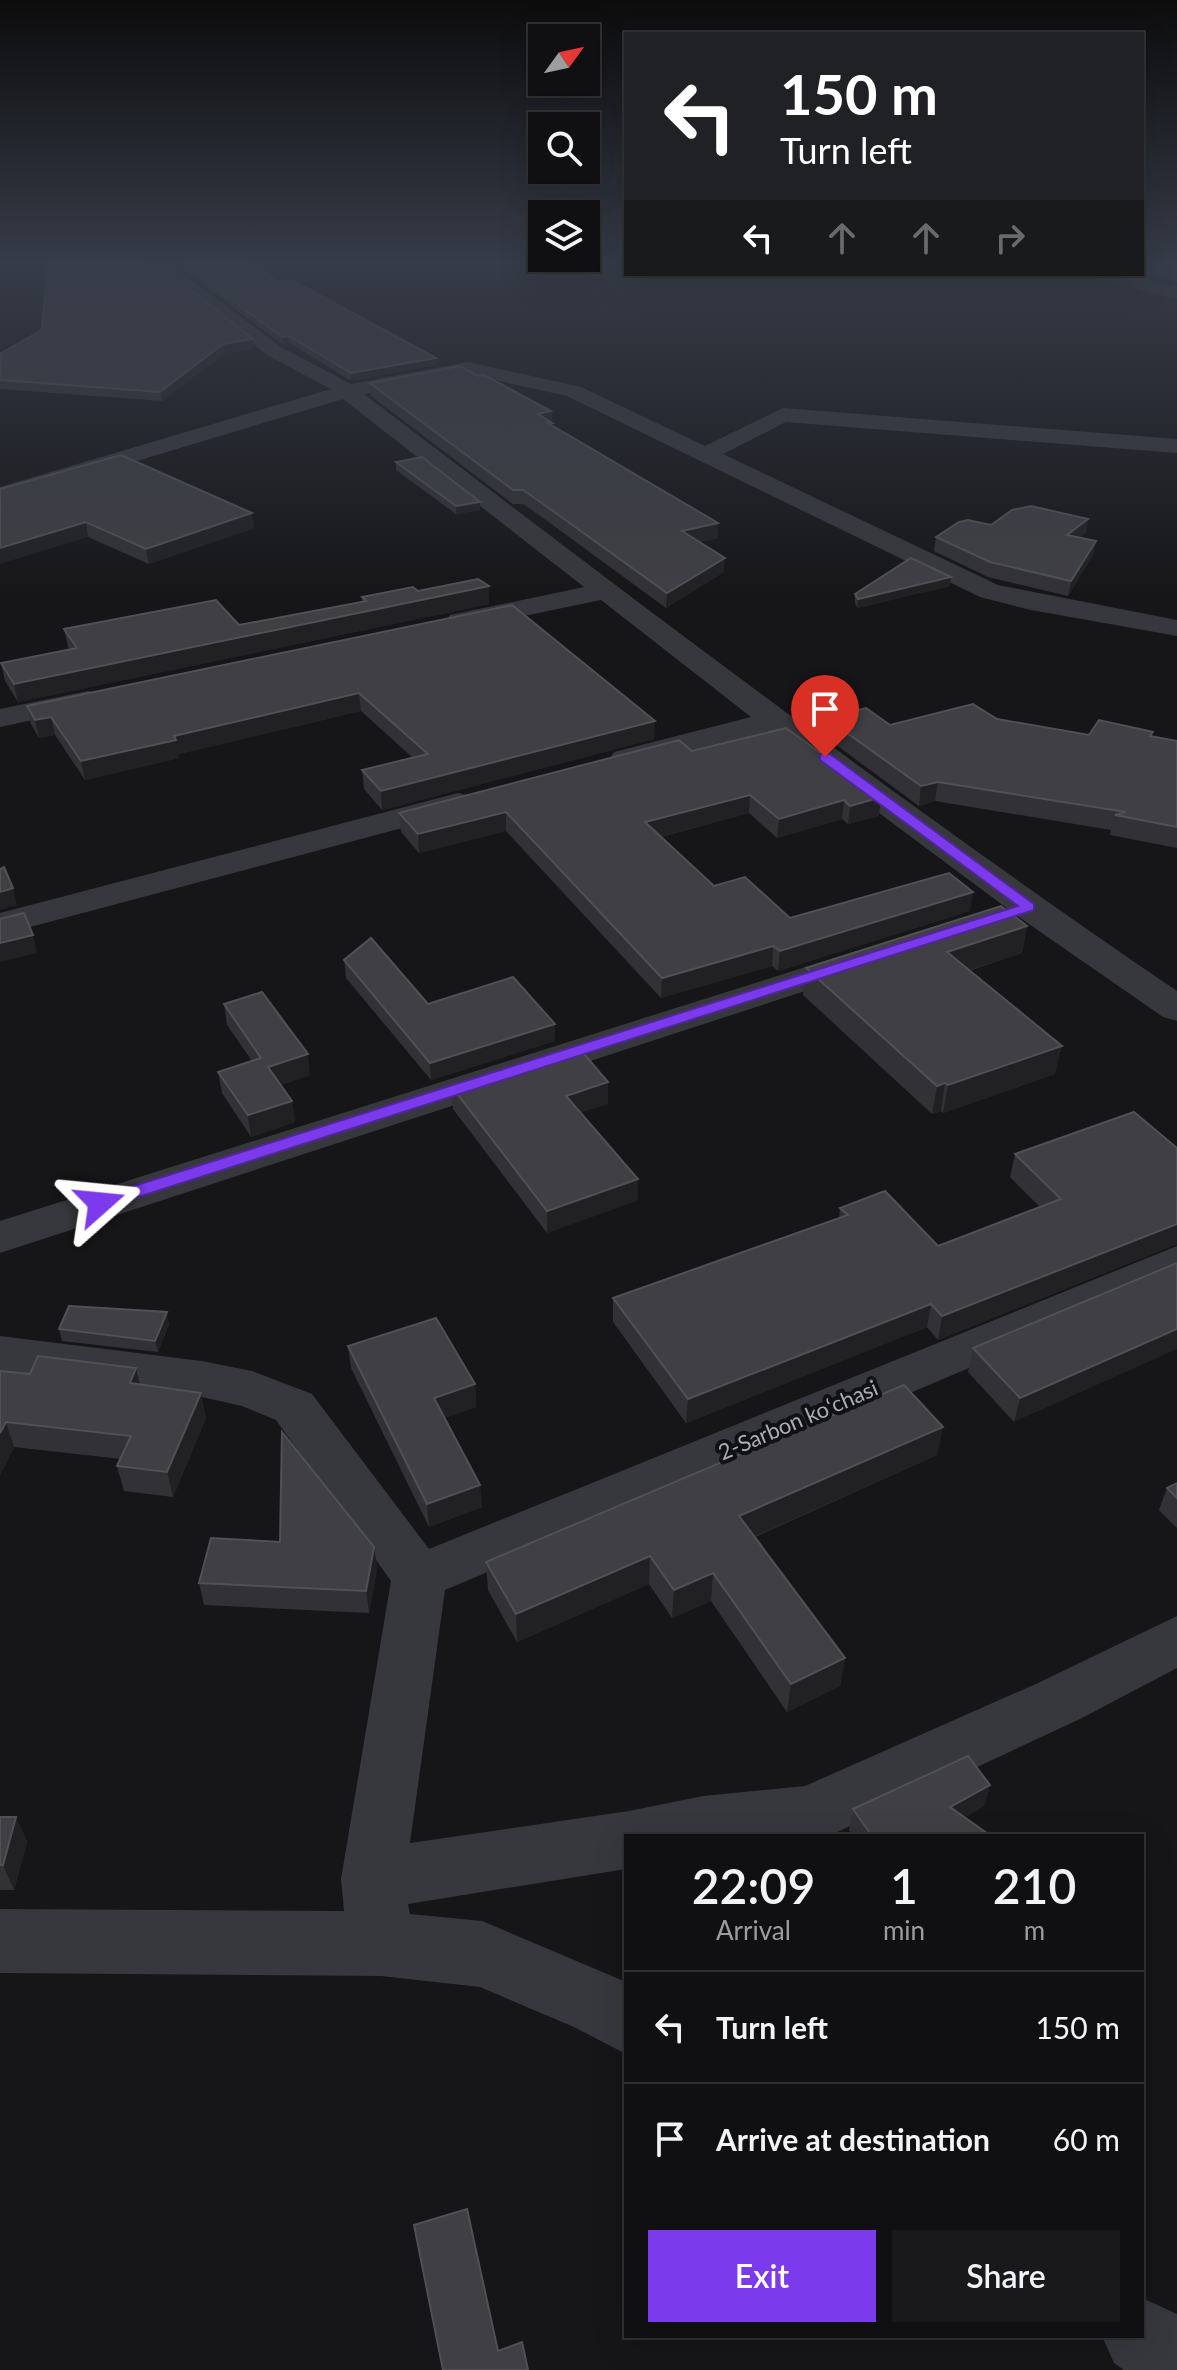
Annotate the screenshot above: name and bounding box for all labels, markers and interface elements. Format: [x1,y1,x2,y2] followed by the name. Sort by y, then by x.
[528,24,600,96] north arrow
[528,24,600,272] map controls
[780,60,938,127] text: 150 m
[648,64,752,168] icon: left
[528,112,600,184] button: search
[780,128,912,172] text: Turn left
[528,200,600,272] button: layers
[736,216,780,260] icon: left
[820,216,864,260] icon: ahead
[904,216,948,260] icon: ahead
[988,216,1032,260] icon: right
[791,675,859,757] pin
[803,687,847,731] icon: arrive
[58,1161,142,1245] position arrow
[714,1374,882,1465] street label: 2-Sarbon koʻchasi
[692,1857,815,1914] text: 22:09
[890,1857,918,1914] text: 1
[993,1857,1076,1914] text: 210
[716,1914,791,1946] text: Arrival
[883,1914,925,1946] text: min
[1024,1914,1045,1946] text: m
[648,2005,692,2049] icon: left
[716,2009,828,2045] text: Turn left
[1035,2009,1120,2045] text: 150 m
[648,2117,692,2161] icon: arrive
[716,2121,990,2157] text: Arrive at destination
[1053,2121,1120,2157] text: 60 m
[648,2230,876,2322] button: Exit
[892,2230,1120,2322] button: Share

